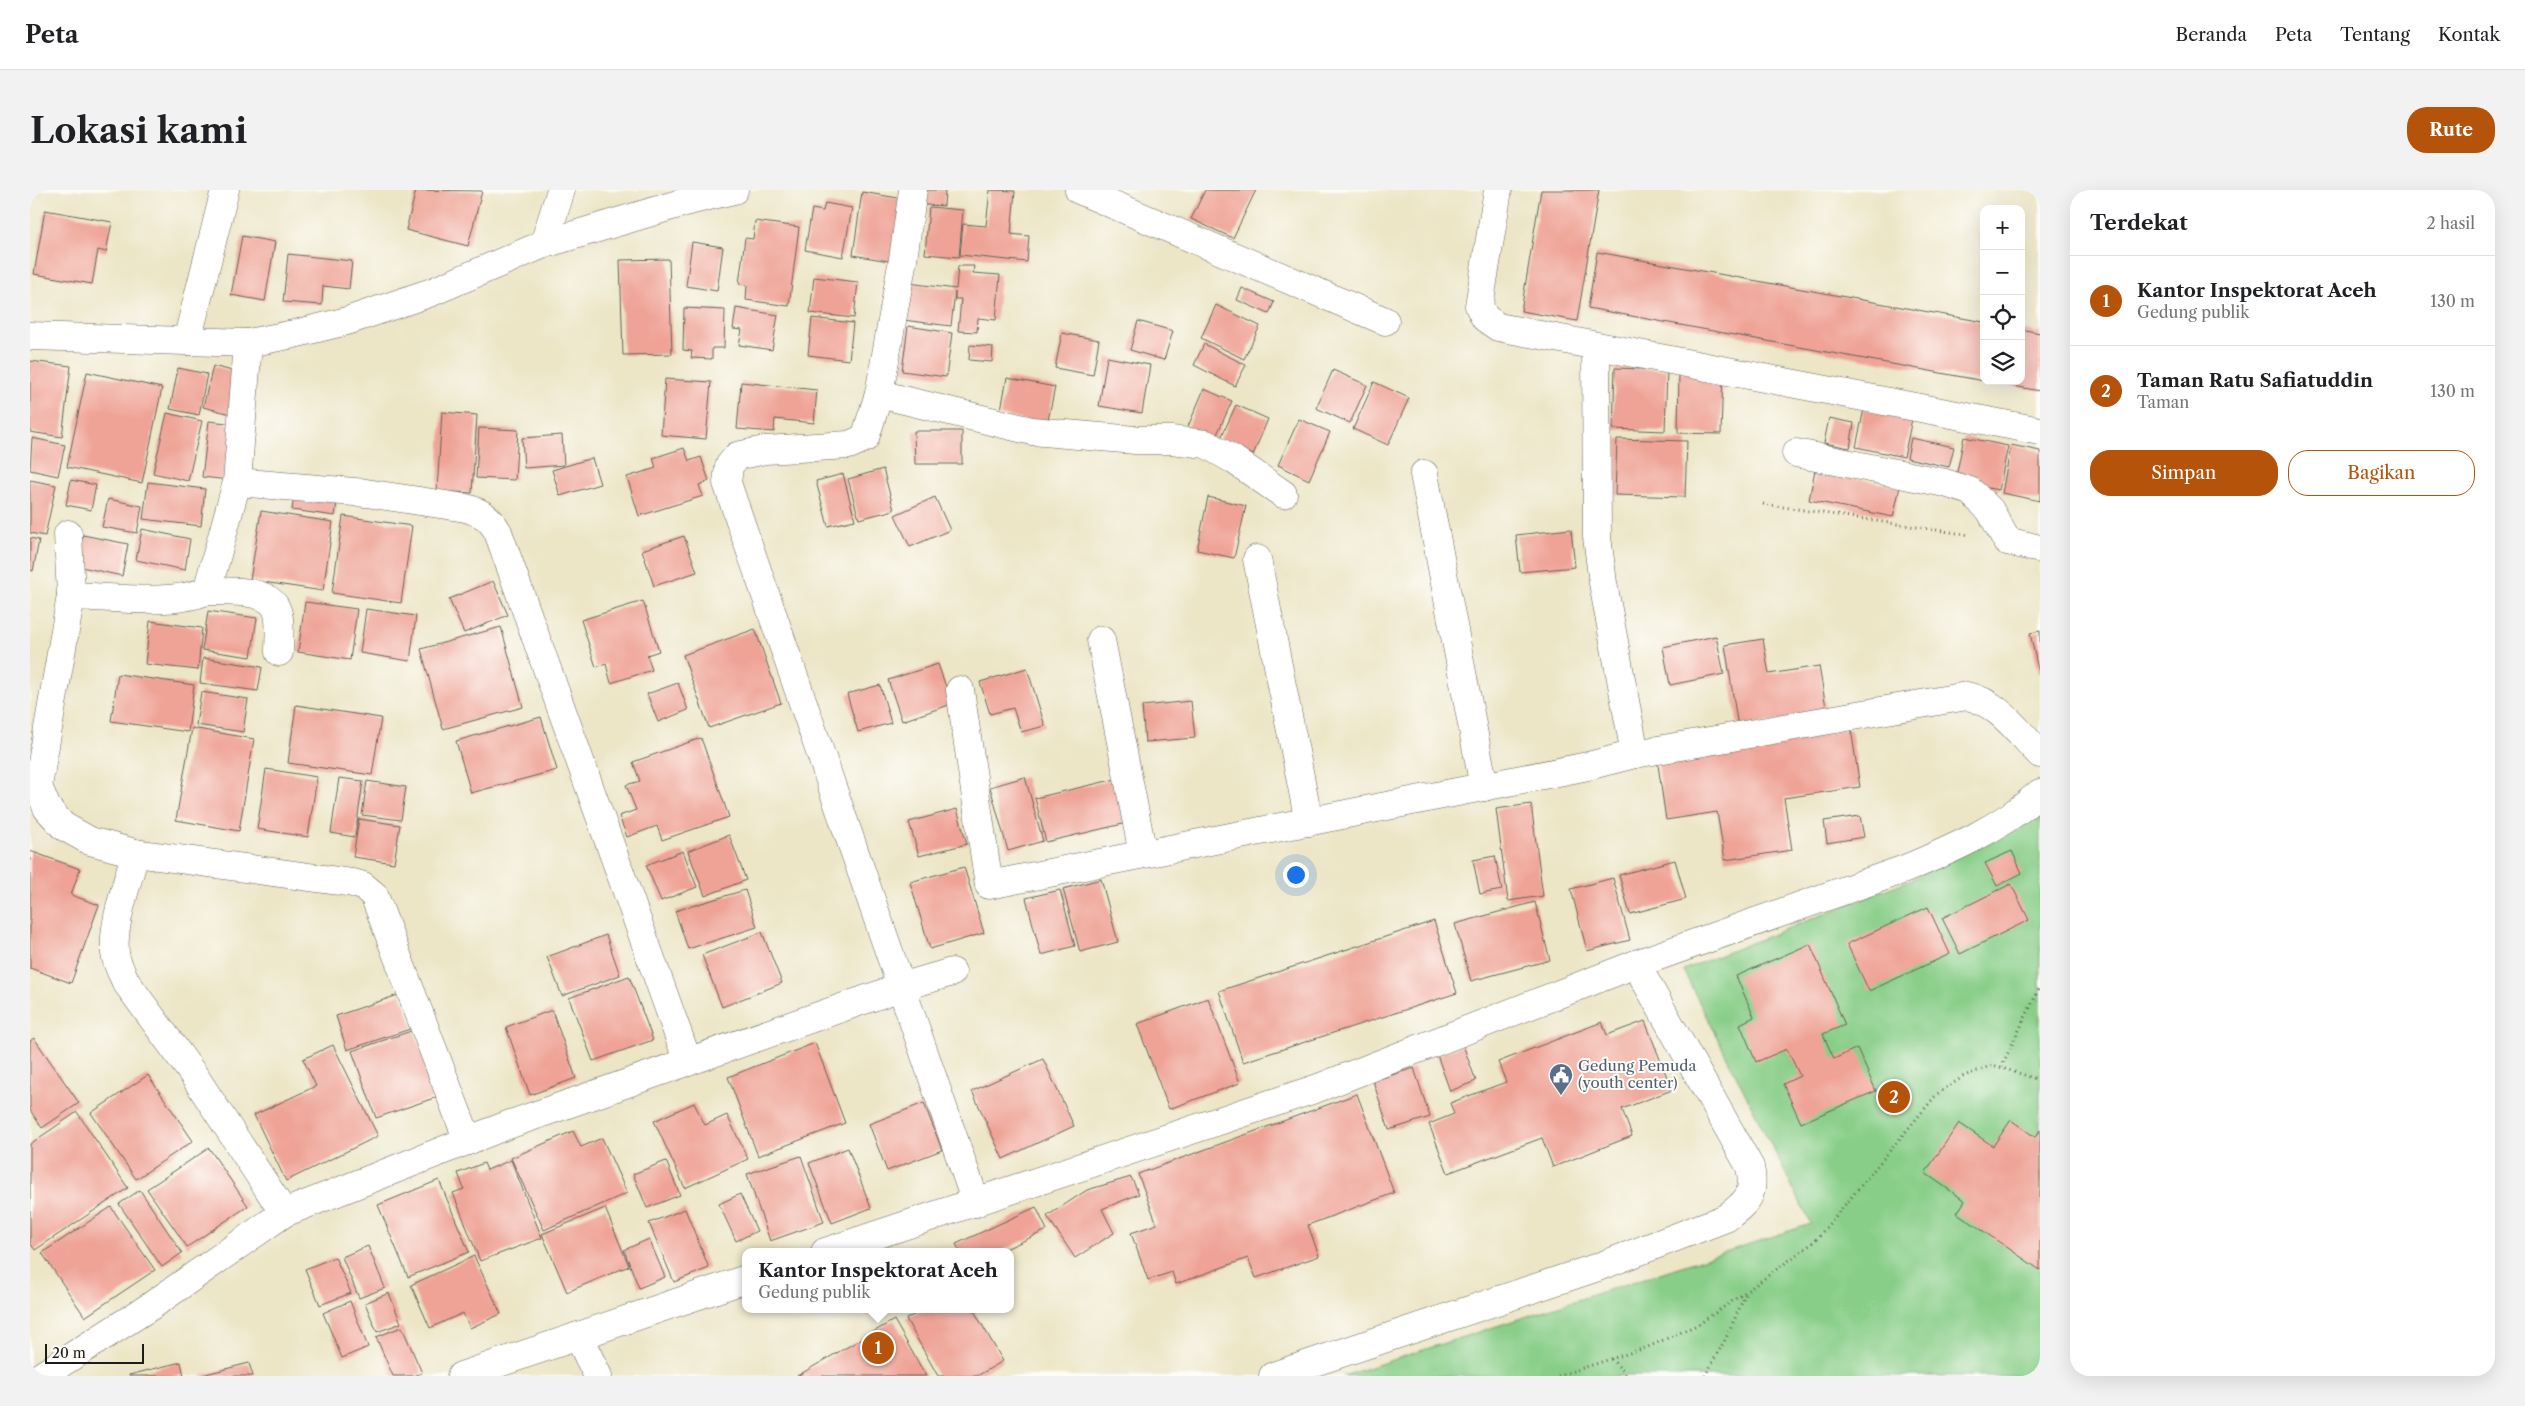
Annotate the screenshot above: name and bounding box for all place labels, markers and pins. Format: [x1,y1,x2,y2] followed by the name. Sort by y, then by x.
[1578,1056,1696,1092] place label: Gedung Pemuda (youth center)
[1548,1062,1574,1096] public building icon: Gedung Pemuda (youth center)
[1878,1078,1910,1116] pin: 2
[862,1329,894,1367] pin: 1

